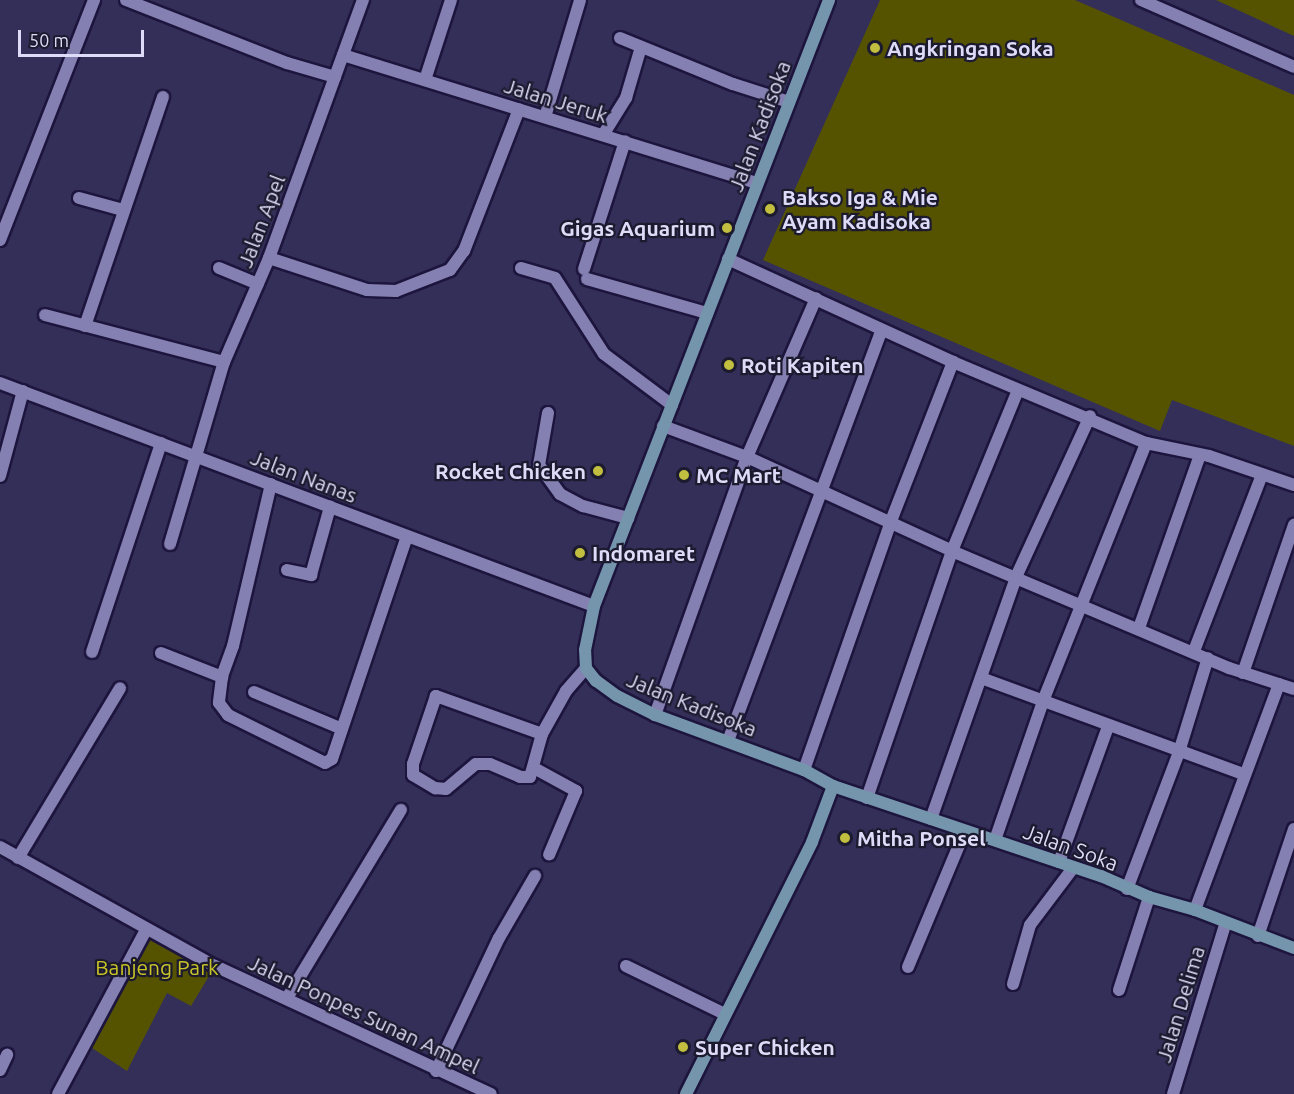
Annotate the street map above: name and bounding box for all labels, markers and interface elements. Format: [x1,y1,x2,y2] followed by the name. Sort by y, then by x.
[21,18,147,56] scale bar
[29,30,69,50] text: 50 m
[887,35,1054,61] place label: Angkringan Soka
[868,41,882,55] marker: Angkringan Soka
[723,57,795,195] street label: Jalan Kadisoka
[501,72,611,128] street label: Jalan Jeruk
[232,171,290,271] street label: Jalan Apel
[782,184,938,234] place label: Bakso Iga & Mie Ayam Kadisoka
[763,202,777,216] marker: Bakso Iga & Mie Ayam Kadisoka
[560,215,715,241] place label: Gigas Aquarium
[720,221,734,235] marker: Gigas Aquarium
[741,352,864,378] place label: Roti Kapiten
[722,358,736,372] marker: Roti Kapiten
[247,444,361,508] street label: Jalan Nanas
[435,458,586,484] place label: Rocket Chicken
[696,462,781,488] place label: MC Mart
[591,464,605,478] marker: Rocket Chicken
[677,468,691,482] marker: MC Mart
[592,540,695,566] place label: Indomaret
[573,546,587,560] marker: Indomaret
[623,666,761,742] street label: Jalan Kadisoka
[1020,818,1122,876] street label: Jalan Soka
[857,825,986,851] place label: Mitha Ponsel
[838,831,852,845] marker: Mitha Ponsel
[1150,943,1210,1065] street label: Jalan Delima
[244,949,484,1079] street label: Jalan Ponpes Sunan Ampel
[95,954,219,980] park label: Banjeng Park
[695,1034,835,1060] place label: Super Chicken
[676,1040,690,1054] marker: Super Chicken

